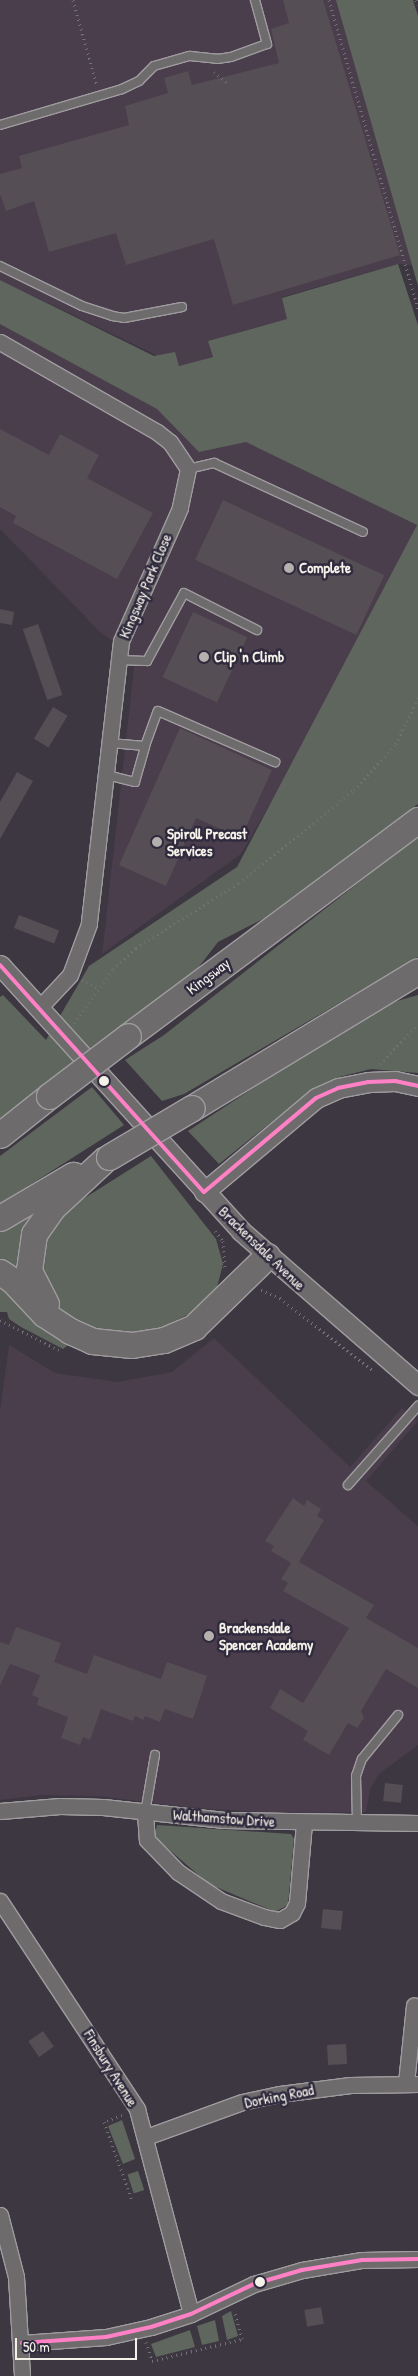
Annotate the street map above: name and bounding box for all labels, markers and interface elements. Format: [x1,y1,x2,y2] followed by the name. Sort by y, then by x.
[115,531,175,641] street label: Kingsway Park Close
[299,559,351,577] place label: Complete
[283,562,295,574] marker: Complete
[214,648,284,666] place label: Clip 'n Climb
[198,651,210,663] marker: Clip 'n Climb
[167,824,247,859] place label: Spiroll Precast Services
[151,836,163,848] marker: Spiroll Precast Services
[183,954,233,998] street label: Kingsway
[99,1076,109,1086] unlabelled marker
[215,1202,309,1294] street label: Brackensdale Avenue
[219,1618,313,1653] place label: Brackensdale Spencer Academy
[203,1630,215,1642] marker: Brackensdale Spencer Academy
[172,1805,276,1831] street label: Walthamstow Drive
[80,2026,142,2110] street label: Finsbury Avenue
[243,2080,315,2112] street label: Dorking Road
[255,2277,265,2287] unlabelled marker
[18,2328,140,2360] scale bar
[23,2336,50,2357] text: 50 m

